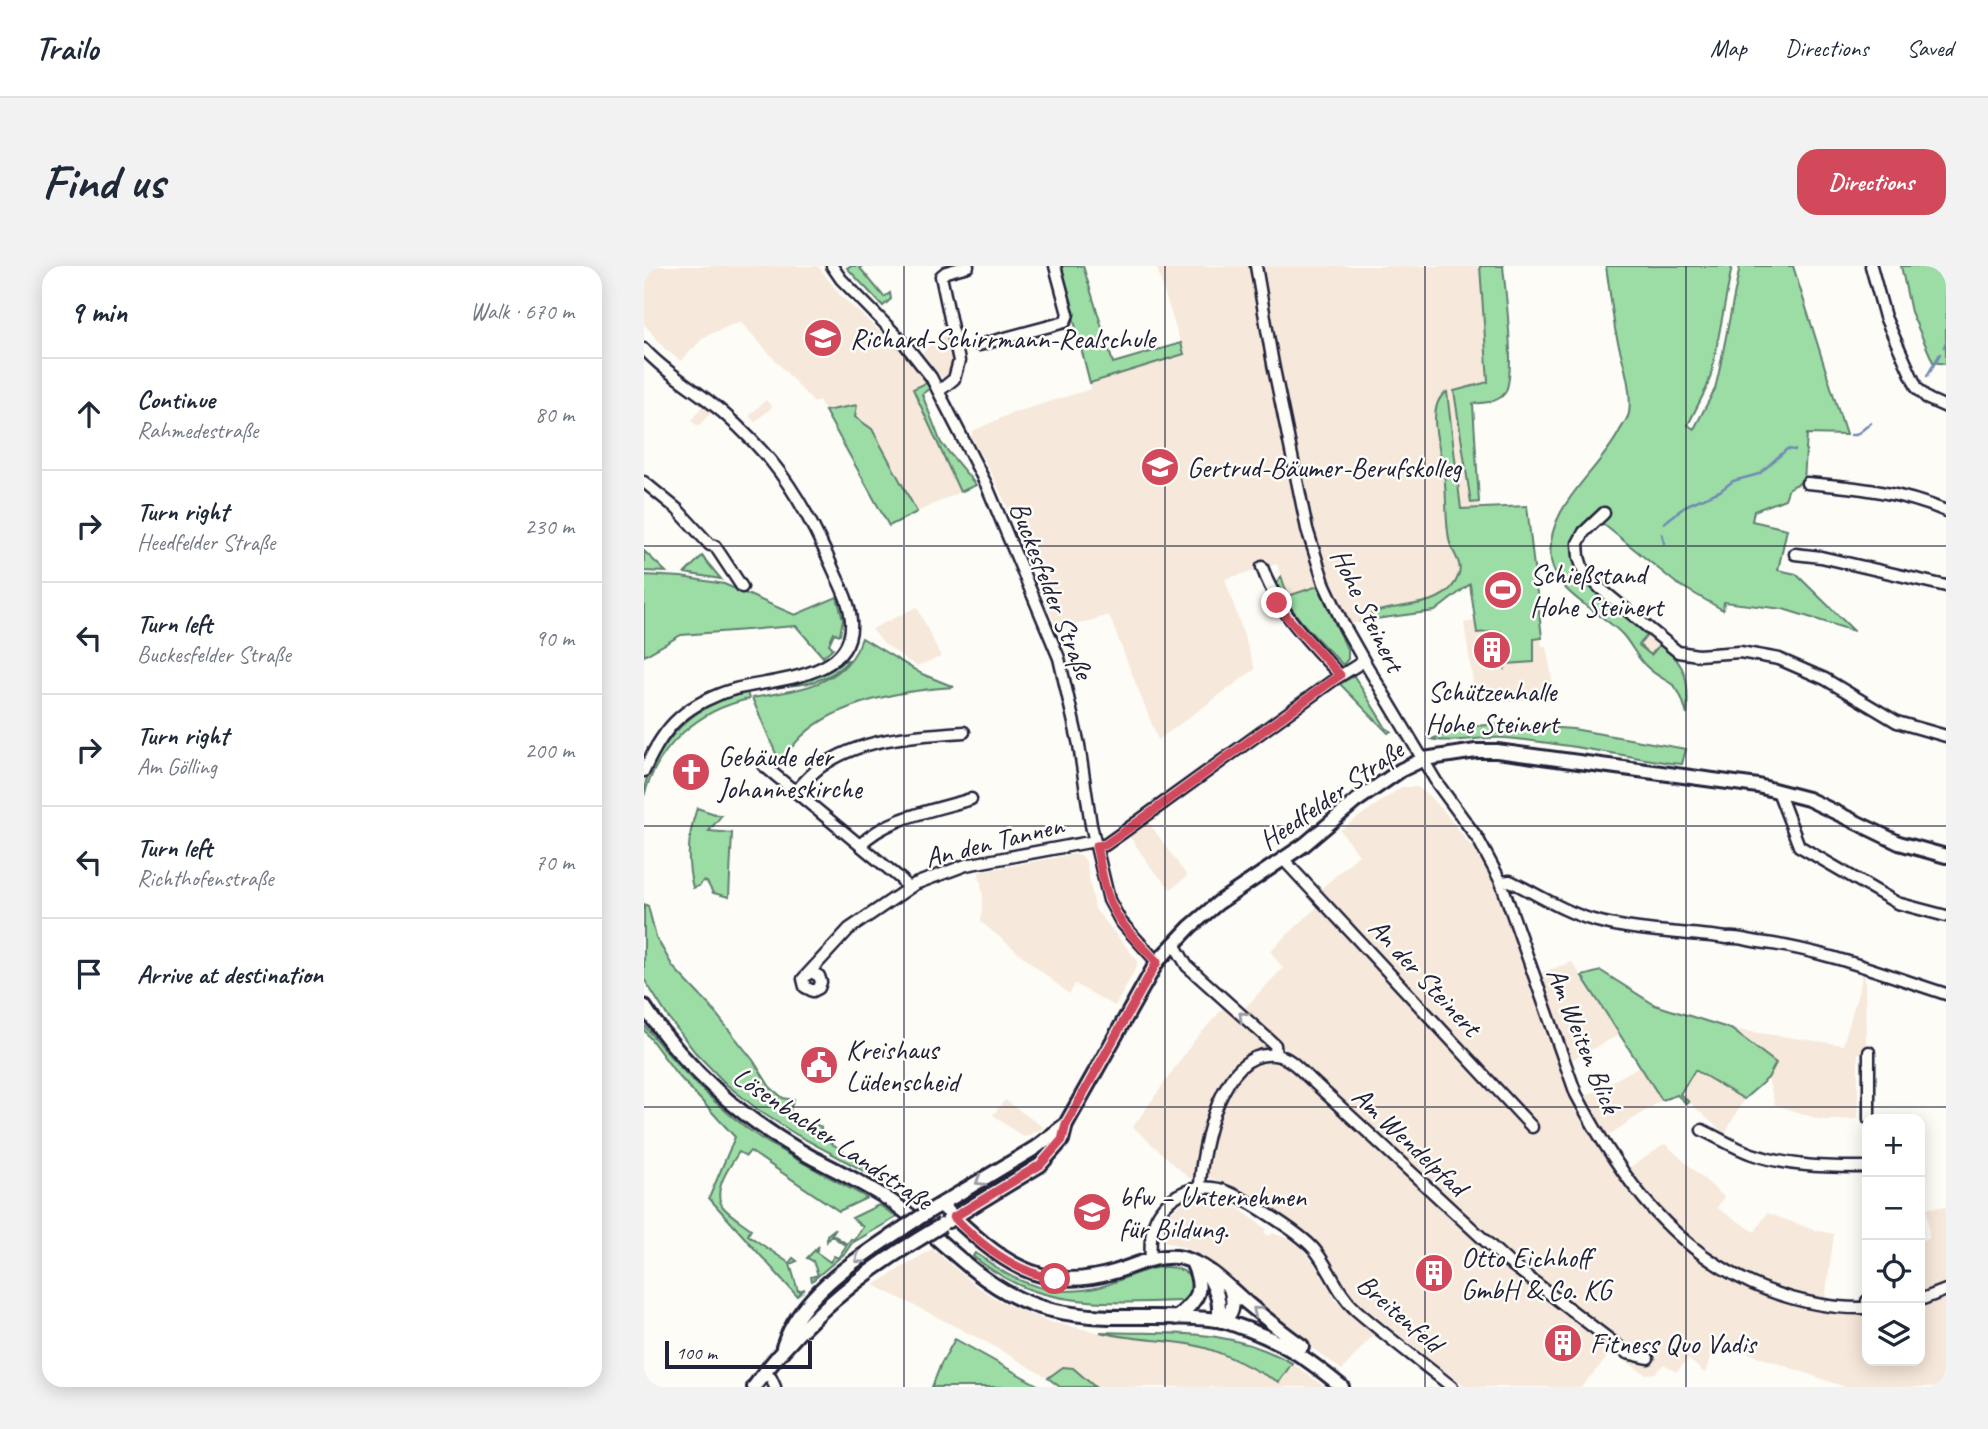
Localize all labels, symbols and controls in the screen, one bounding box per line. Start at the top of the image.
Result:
text: Trailo [35,27,98,69]
text: Map [1710,33,1747,63]
text: Directions [1785,33,1868,63]
text: Saved [1906,33,1953,63]
button: Directions [1797,149,1946,215]
text: Find us [42,151,164,213]
text: 9 min [70,293,127,331]
text: Walk · 670 m [470,297,574,326]
school or university icon: Richard-Schirrmann-Realschule [802,317,844,359]
place label: Richard-Schirrmann-Realschule [850,321,1157,356]
text: Continue [137,383,215,416]
icon: ahead [70,395,108,433]
text: 80 m [535,400,574,429]
text: Rahmedestraße [137,416,258,445]
school or university icon: Gertrud-Bäumer-Berufskolleg [1139,446,1181,488]
place label: Gertrud-Bäumer-Berufskolleg [1187,450,1462,485]
text: Turn right [137,495,228,528]
street label: Buckesfelder Straße [1002,496,1103,685]
icon: right [70,507,108,545]
text: 230 m [525,512,574,541]
text: Heedfelder Straße [137,528,275,557]
street label: Hohe Steinert [1323,543,1414,680]
place label: Schießstand Hohe Steinert [1530,557,1666,624]
sports icon: Schießstand Hohe Steinert [1482,569,1524,611]
route end [1261,587,1292,618]
text: Turn left [137,607,212,640]
icon: left [70,619,108,657]
text: 90 m [535,624,574,653]
building icon: Schützenhalle Hohe Steinert [1471,629,1513,671]
text: Buckesfelder Straße [137,640,291,669]
place label: Schützenhalle Hohe Steinert [1426,674,1561,741]
text: Turn right [137,719,228,752]
icon: right [70,731,108,769]
street label: Heedfelder Straße [1252,731,1412,858]
text: 200 m [525,736,574,765]
place label: Gebäude der Johanneskirche [716,739,863,806]
church icon: Gebäude der Johanneskirche [670,751,712,793]
text: Am Gölling [137,752,217,781]
street label: An den Tannen [921,807,1068,875]
text: Turn left [137,831,212,864]
icon: left [70,843,108,881]
text: 70 m [535,848,574,877]
text: Richthofenstraße [137,864,274,893]
street label: An der Steinert [1361,911,1490,1045]
icon: arrive [70,955,108,993]
text: Arrive at destination [137,958,323,991]
street label: Am Weiten Blick [1539,962,1630,1120]
one-way arrow [1238,1012,1251,1024]
place label: Kreishaus Lüdenscheid [846,1032,963,1099]
public building icon: Kreishaus Lüdenscheid [798,1044,840,1086]
street label: Lösenbacher Landstraße [727,1058,941,1219]
street label: Am Wendelpfad [1345,1079,1478,1206]
map controls [1862,1114,1925,1366]
button: + [1862,1114,1925,1177]
one-way arrow [974,1173,987,1186]
button: − [1862,1177,1925,1240]
place label: bfw – Unternehmen für Bildung. [1119,1179,1308,1246]
school or university icon: bfw – Unternehmen für Bildung. [1071,1191,1113,1233]
place label: Otto Eichhoff GmbH & Co. KG [1461,1240,1614,1307]
button: locate [1862,1240,1925,1303]
one-way arrow [854,1250,867,1263]
building icon: Otto Eichhoff GmbH & Co. KG [1413,1252,1455,1294]
route start [1039,1263,1070,1294]
street label: Breitenfeld [1350,1266,1453,1363]
button: layers [1862,1303,1925,1366]
one-way arrow [1253,1307,1266,1319]
building icon: Fitness Quo Vadis [1542,1322,1584,1364]
place label: Fitness Quo Vadis [1590,1326,1758,1361]
scale bar [665,1338,812,1370]
text: 100 m [676,1341,717,1365]

